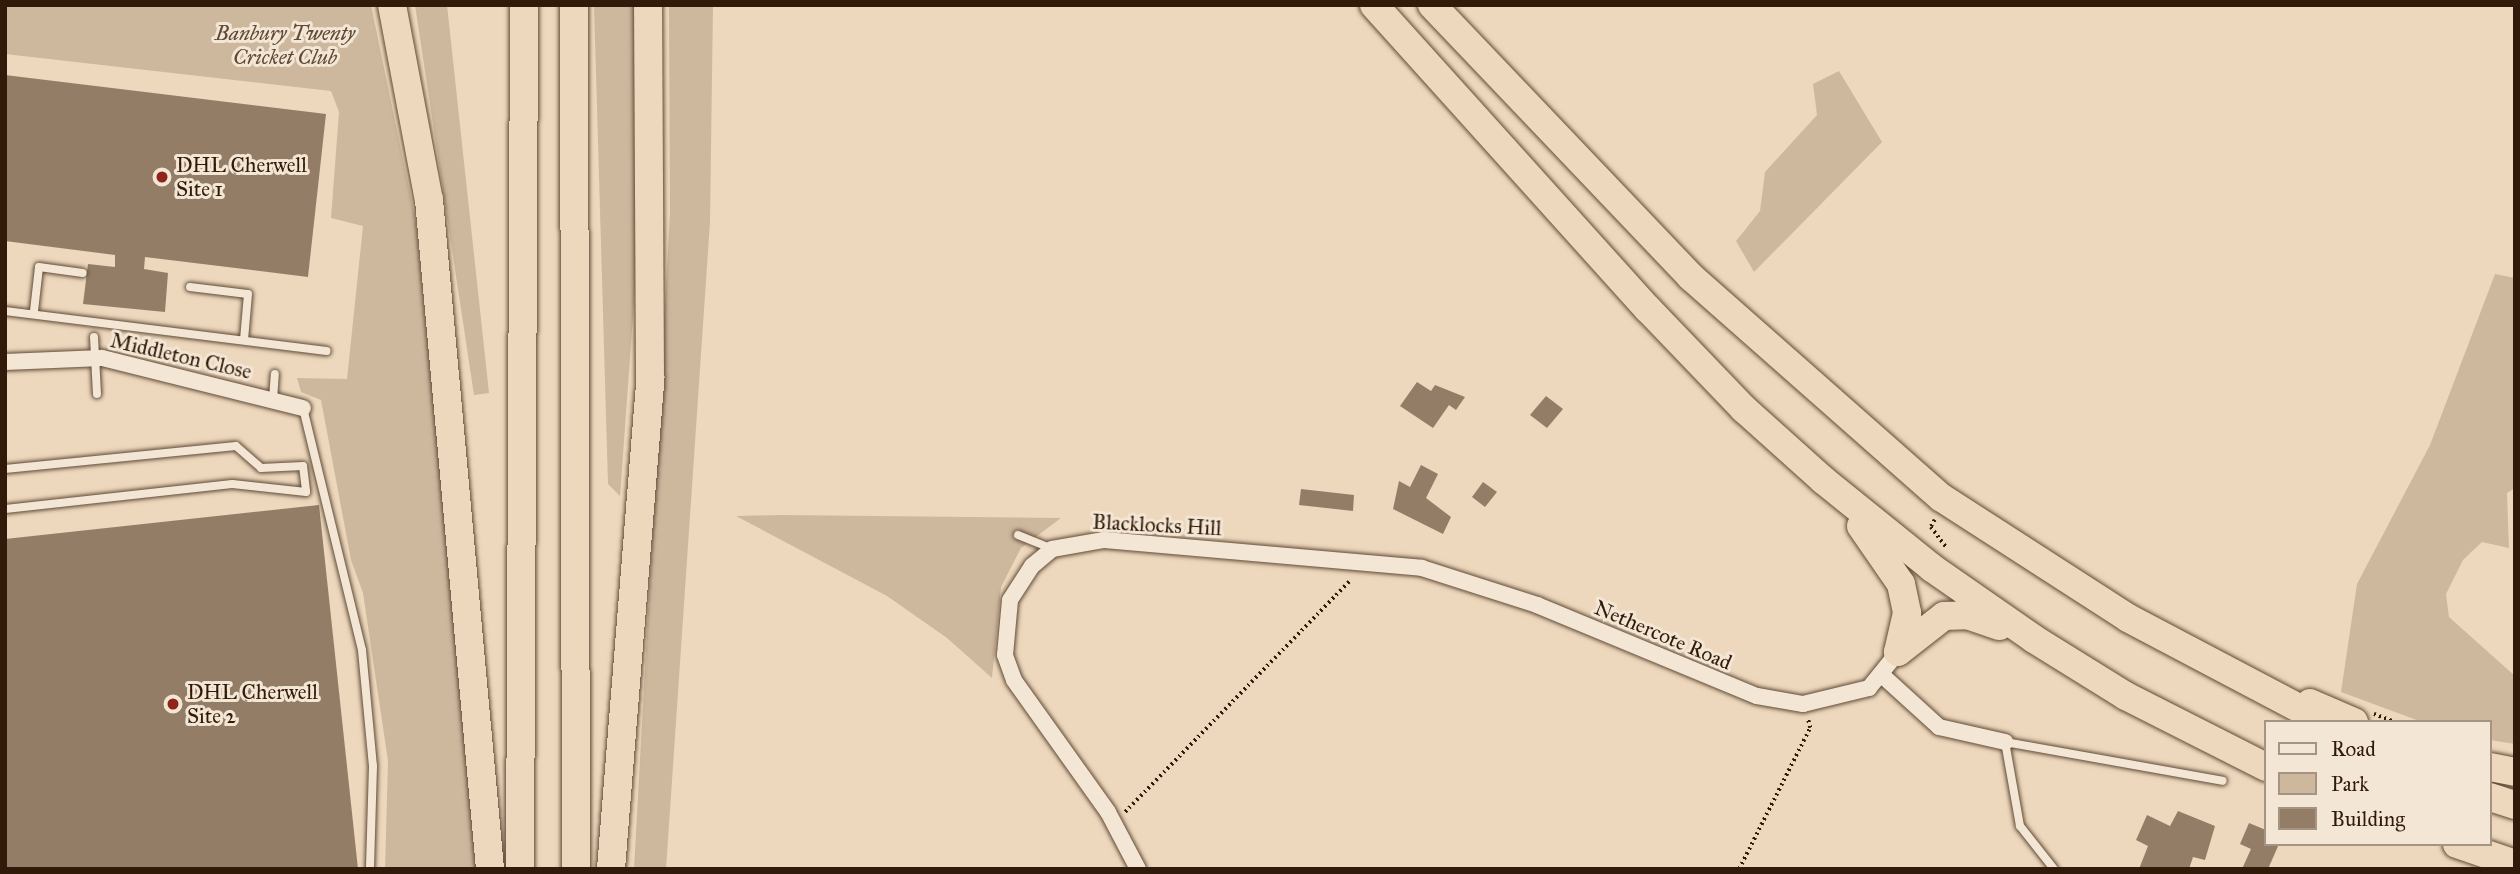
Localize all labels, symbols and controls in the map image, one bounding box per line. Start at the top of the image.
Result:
park label: Banbury Twenty Cricket Club [215,20,355,70]
place label: DHL Cherwell Site 1 [176,152,307,202]
marker: DHL Cherwell Site 1 [154,169,170,185]
street label: Middleton Close [108,328,254,384]
street label: Blacklocks Hill [1092,509,1222,541]
street label: Nethercote Road [1590,595,1736,675]
place label: DHL Cherwell Site 2 [187,679,318,729]
marker: DHL Cherwell Site 2 [165,696,181,712]
legend [2264,720,2492,846]
text: Road [2331,736,2376,762]
text: Park [2331,771,2369,797]
text: Building [2331,806,2405,832]

